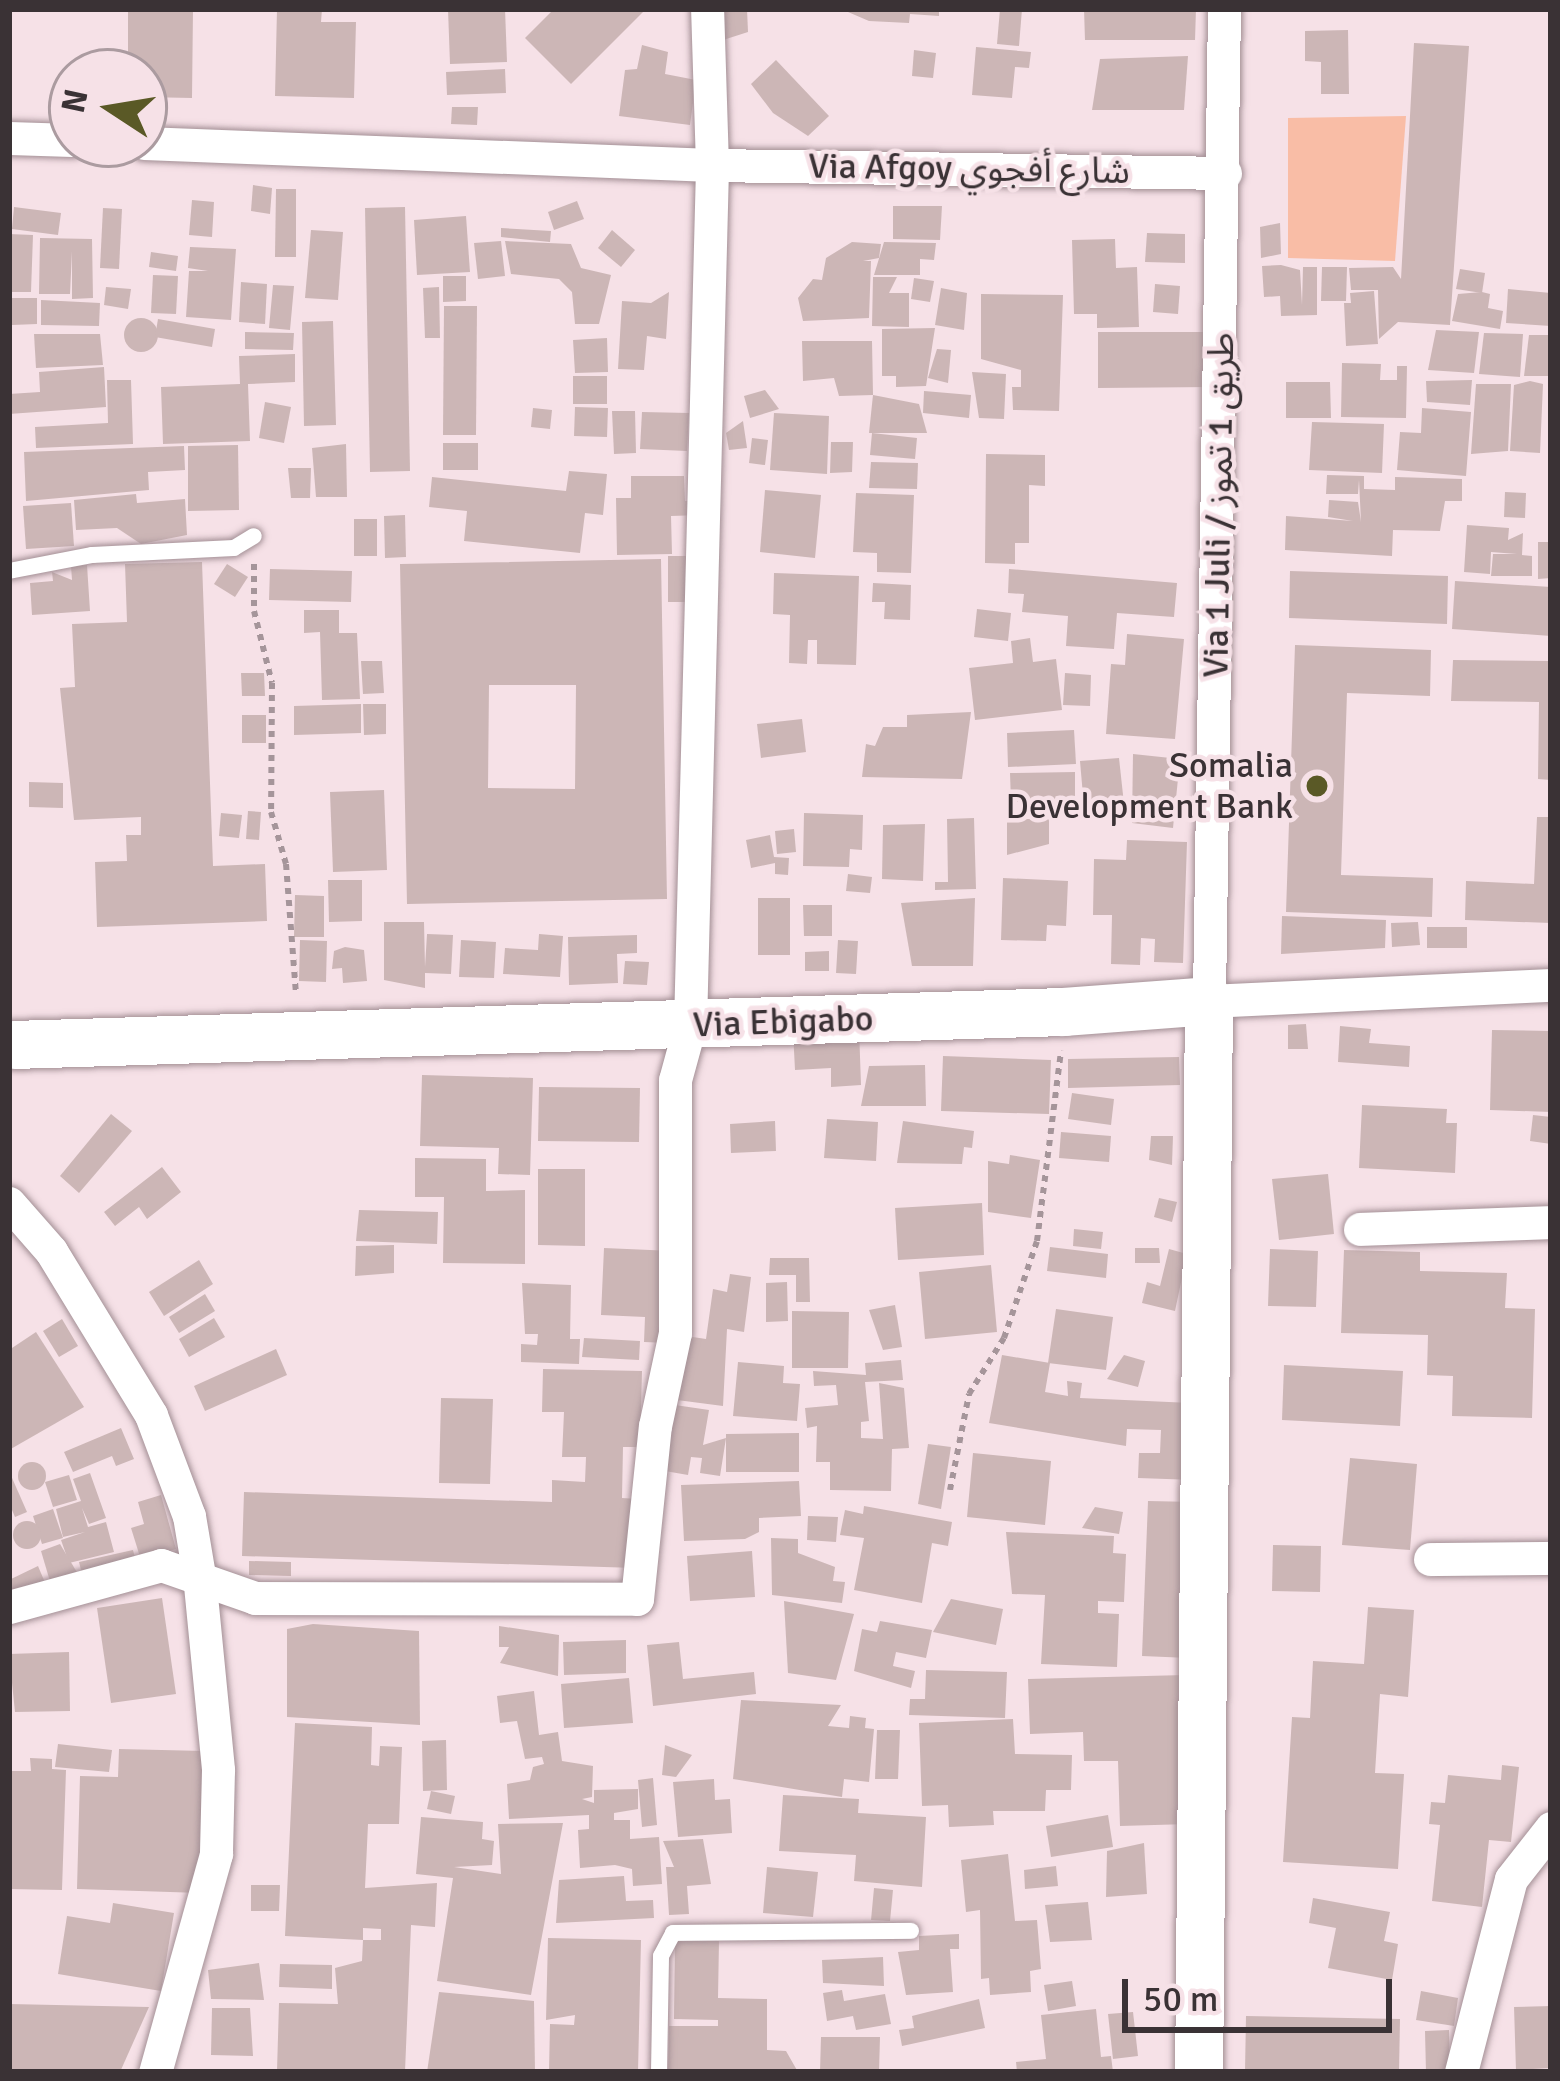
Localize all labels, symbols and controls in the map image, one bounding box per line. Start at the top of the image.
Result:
north arrow [48,48,168,168]
text: N [53,86,98,117]
street label: Via Afgoy شارع أفجوي [808,145,1130,193]
street label: Via 1 Juli / طريق 1 تموز [1194,332,1244,678]
place label: Somalia Development Bank [1006,743,1293,828]
marker: Somalia Development Bank [1304,773,1330,799]
street label: Via Ebigabo [692,997,874,1047]
scale bar [1128,1955,1398,2029]
text: 50 m [1143,1977,1219,2022]

